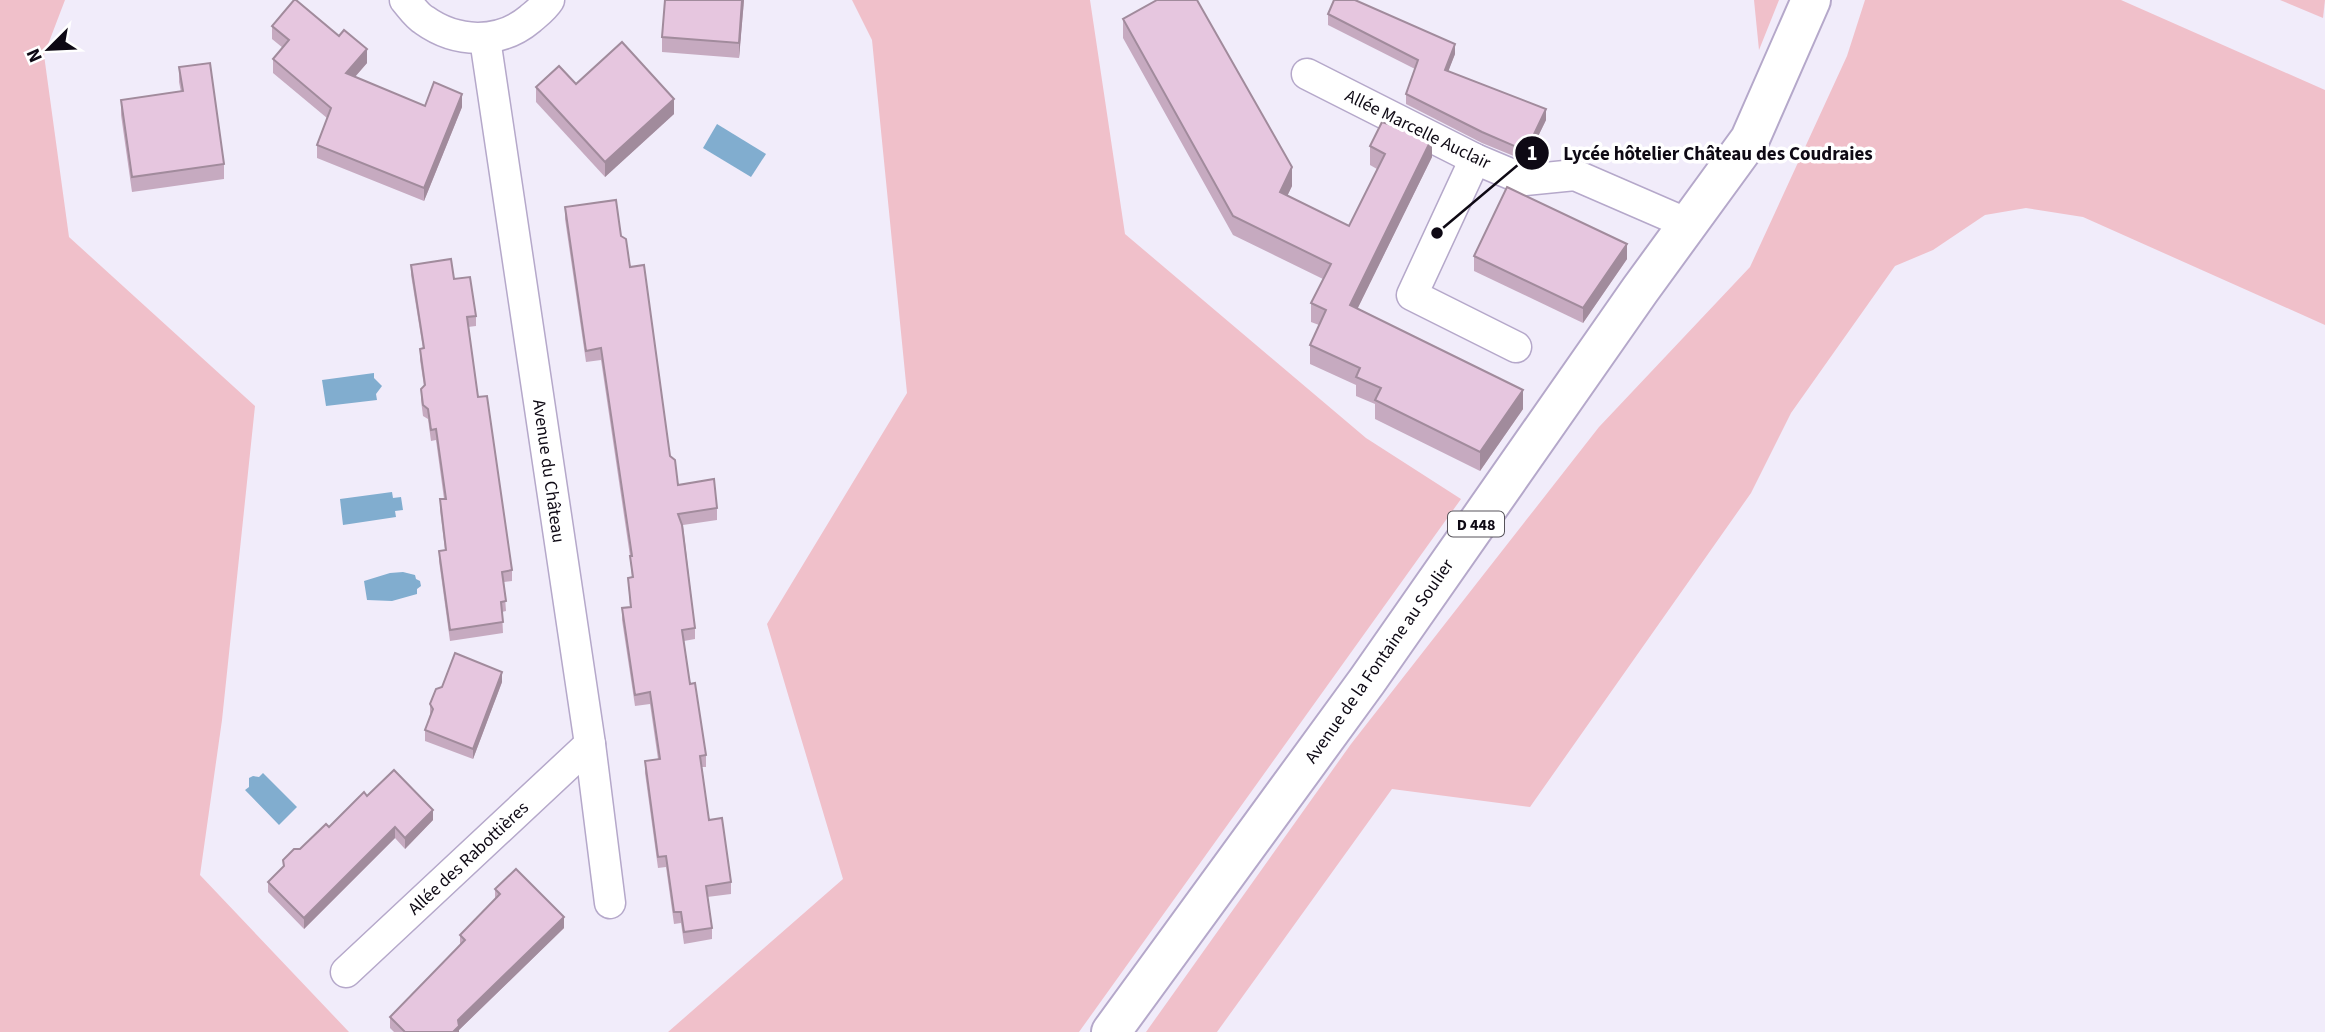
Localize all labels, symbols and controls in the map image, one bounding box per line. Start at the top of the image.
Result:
north arrow [14,14,84,84]
text: N [20,44,50,67]
street label: Allée Marcelle Auclair [1341,83,1495,176]
callout: Lycée hôtelier Château des Coudraies [1515,133,1887,173]
text: 1 [1526,138,1538,168]
text: Lycée hôtelier Château des Coudraies [1563,141,1873,168]
street label: Avenue du Château [526,398,571,544]
road number: D 448 [1448,512,1504,537]
street label: Avenue de la Fontaine au Soulier [1299,553,1460,769]
street label: Allée des Rabottières [402,796,534,921]

